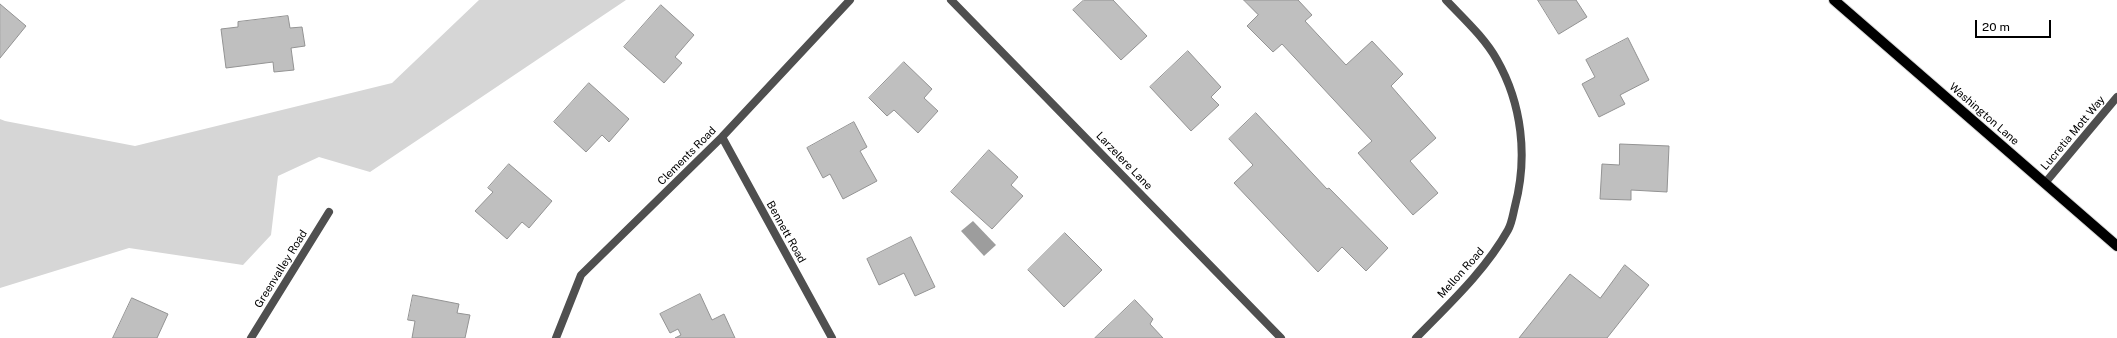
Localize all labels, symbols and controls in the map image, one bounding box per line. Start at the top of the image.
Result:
scale bar [1977,12,2053,38]
text: 20 m [1982,20,2010,34]
street label: Washington Lane [1946,80,2022,148]
street label: Lucretia Mott Way [2038,93,2108,173]
street label: Clements Road [655,124,719,188]
street label: Larzelere Lane [1093,129,1155,193]
street label: Bennett Road [763,199,809,265]
street label: Greenvalley Road [252,228,310,310]
street label: Mellon Road [1435,245,1487,301]

